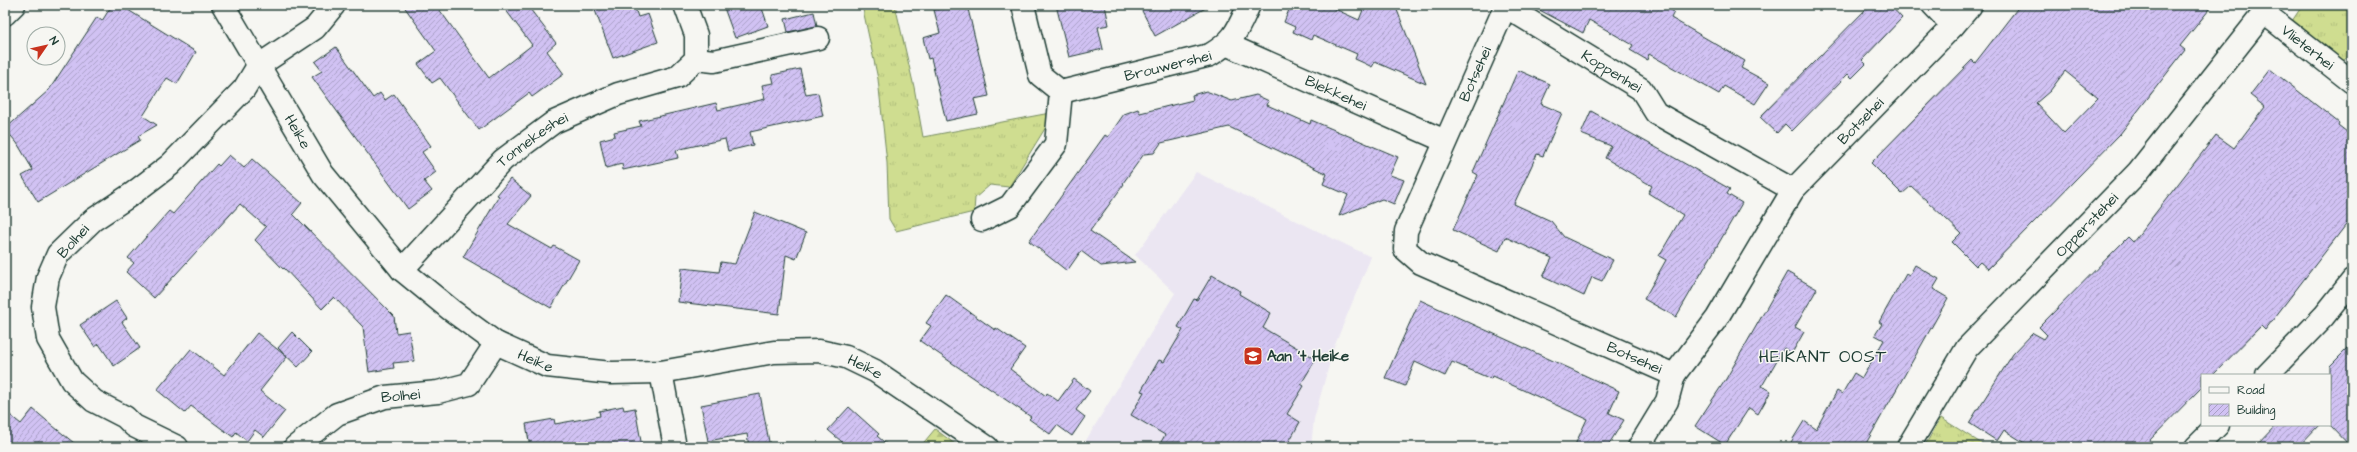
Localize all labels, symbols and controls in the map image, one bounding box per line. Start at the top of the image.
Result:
street label: Vlieterhei [2276,20,2339,76]
north arrow [26,26,66,66]
text: N [46,34,62,48]
street label: Botsehei [1454,42,1497,105]
street label: Brouwershei [1122,45,1214,87]
street label: Koppenhei [1577,45,1646,99]
street label: Blekkehei [1301,70,1371,116]
street label: Botsehei [1833,92,1889,150]
street label: Tonnekeshei [491,107,572,172]
street label: Heike [279,111,316,153]
street label: Opperstehei [2051,188,2124,262]
street label: Bolhei [52,219,95,263]
street label: Botsehei [1603,337,1666,380]
street label: Heike [514,344,554,378]
school or university icon: Aan 't Heike [1242,345,1264,367]
district label: HEIKANT OOST [1759,345,1887,369]
place label: Aan 't Heike [1267,346,1349,367]
street label: Heike [844,349,887,384]
legend [2201,374,2331,426]
text: Road [2237,382,2265,399]
street label: Bolhei [380,384,422,408]
text: Building [2237,402,2275,420]

